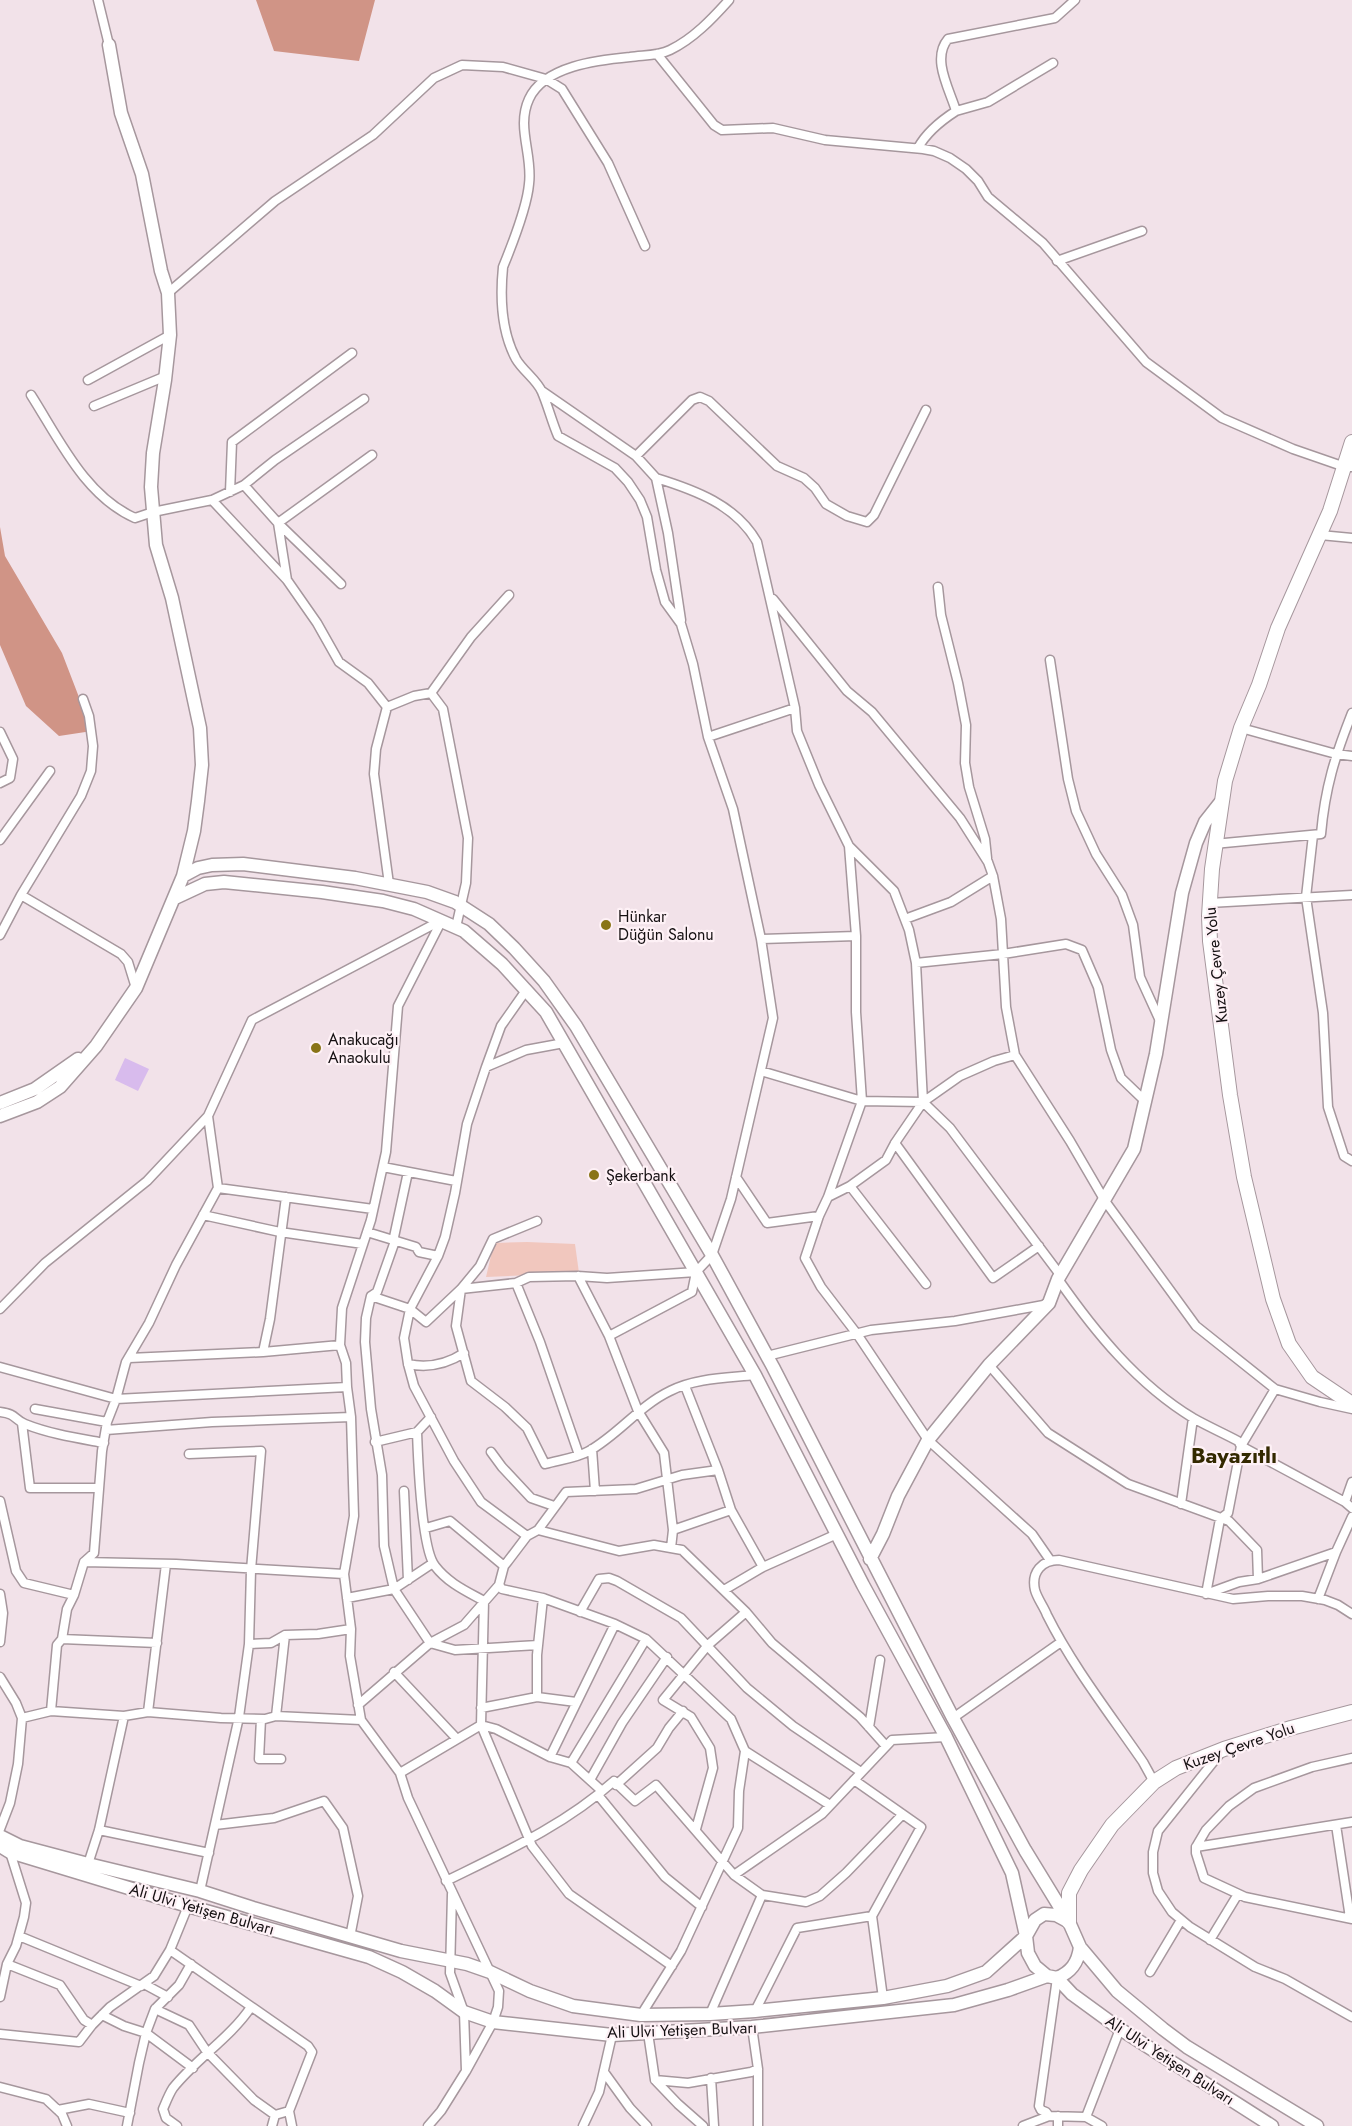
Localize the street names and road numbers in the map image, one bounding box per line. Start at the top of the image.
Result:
street label: Kuzey Çevre Yolu [1198,906,1234,1024]
street label: Kuzey Çevre Yolu [1180,1716,1298,1776]
street label: Ali Ulvi Yetişen Bulvarı [127,1877,277,1941]
street label: Ali Ulvi Yetişen Bulvarı [1101,2010,1239,2110]
street label: Ali Ulvi Yetişen Bulvarı [607,2016,757,2044]

